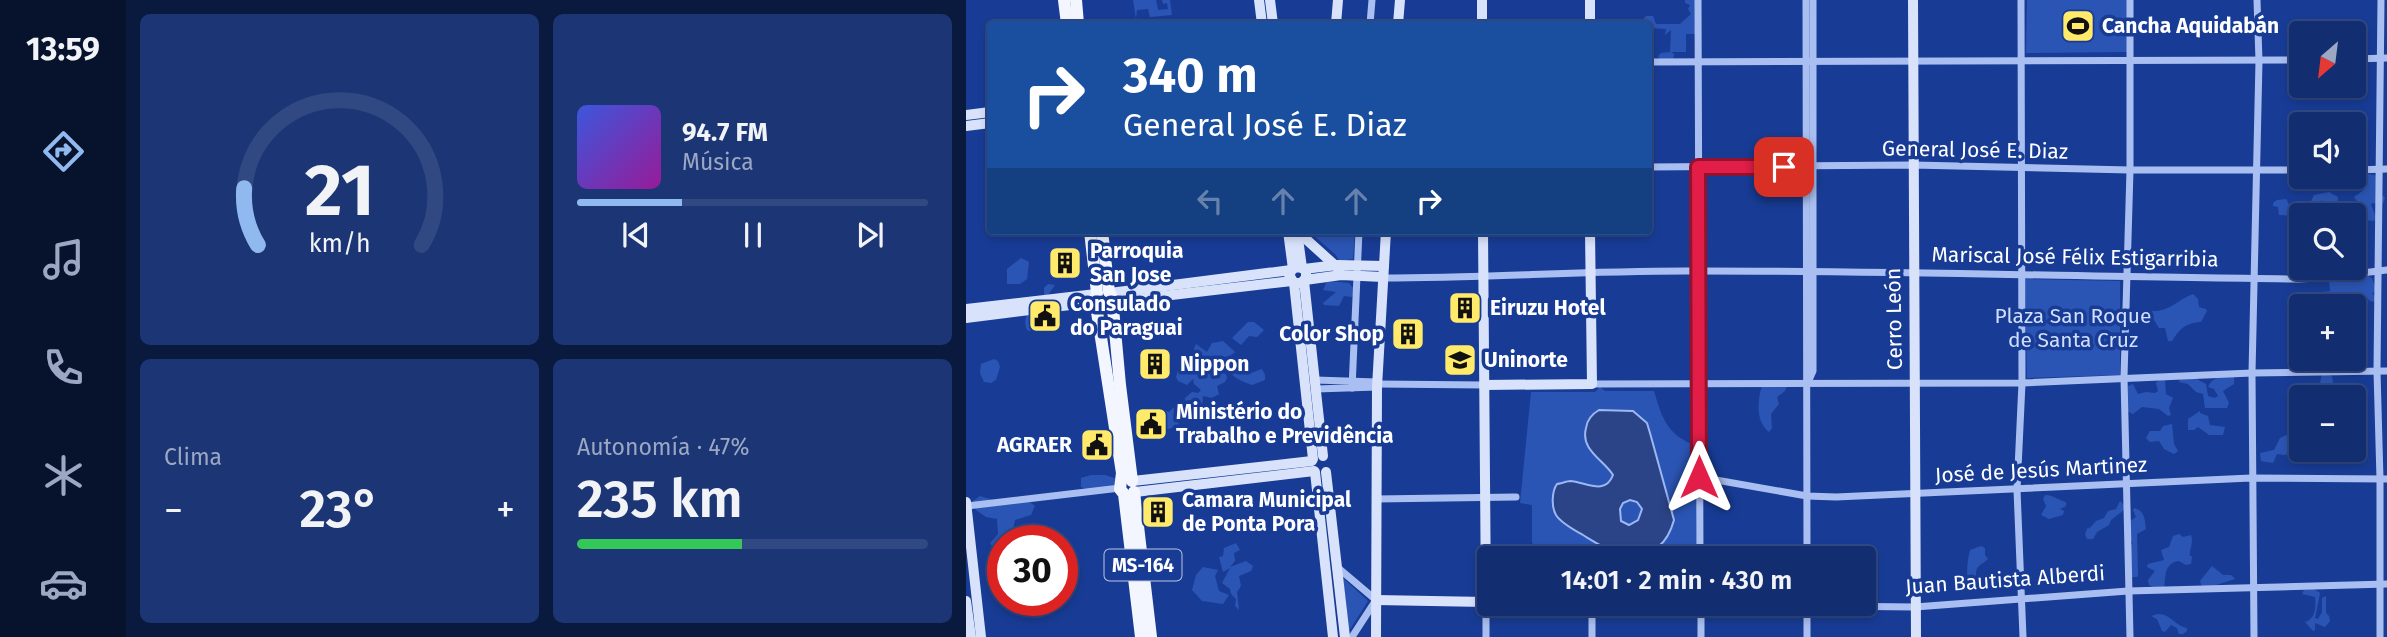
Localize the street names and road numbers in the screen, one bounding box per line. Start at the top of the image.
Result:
street label: General José E. Diaz [1882,135,2068,165]
street label: Mariscal José Félix Estigarribia [1931,241,2219,273]
street label: Cerro León [1880,268,1908,370]
street label: José de Jesús Martinez [1934,451,2148,489]
road number: MS-164 [1104,550,1182,580]
street label: Juan Bautista Alberdi [1904,560,2106,600]

